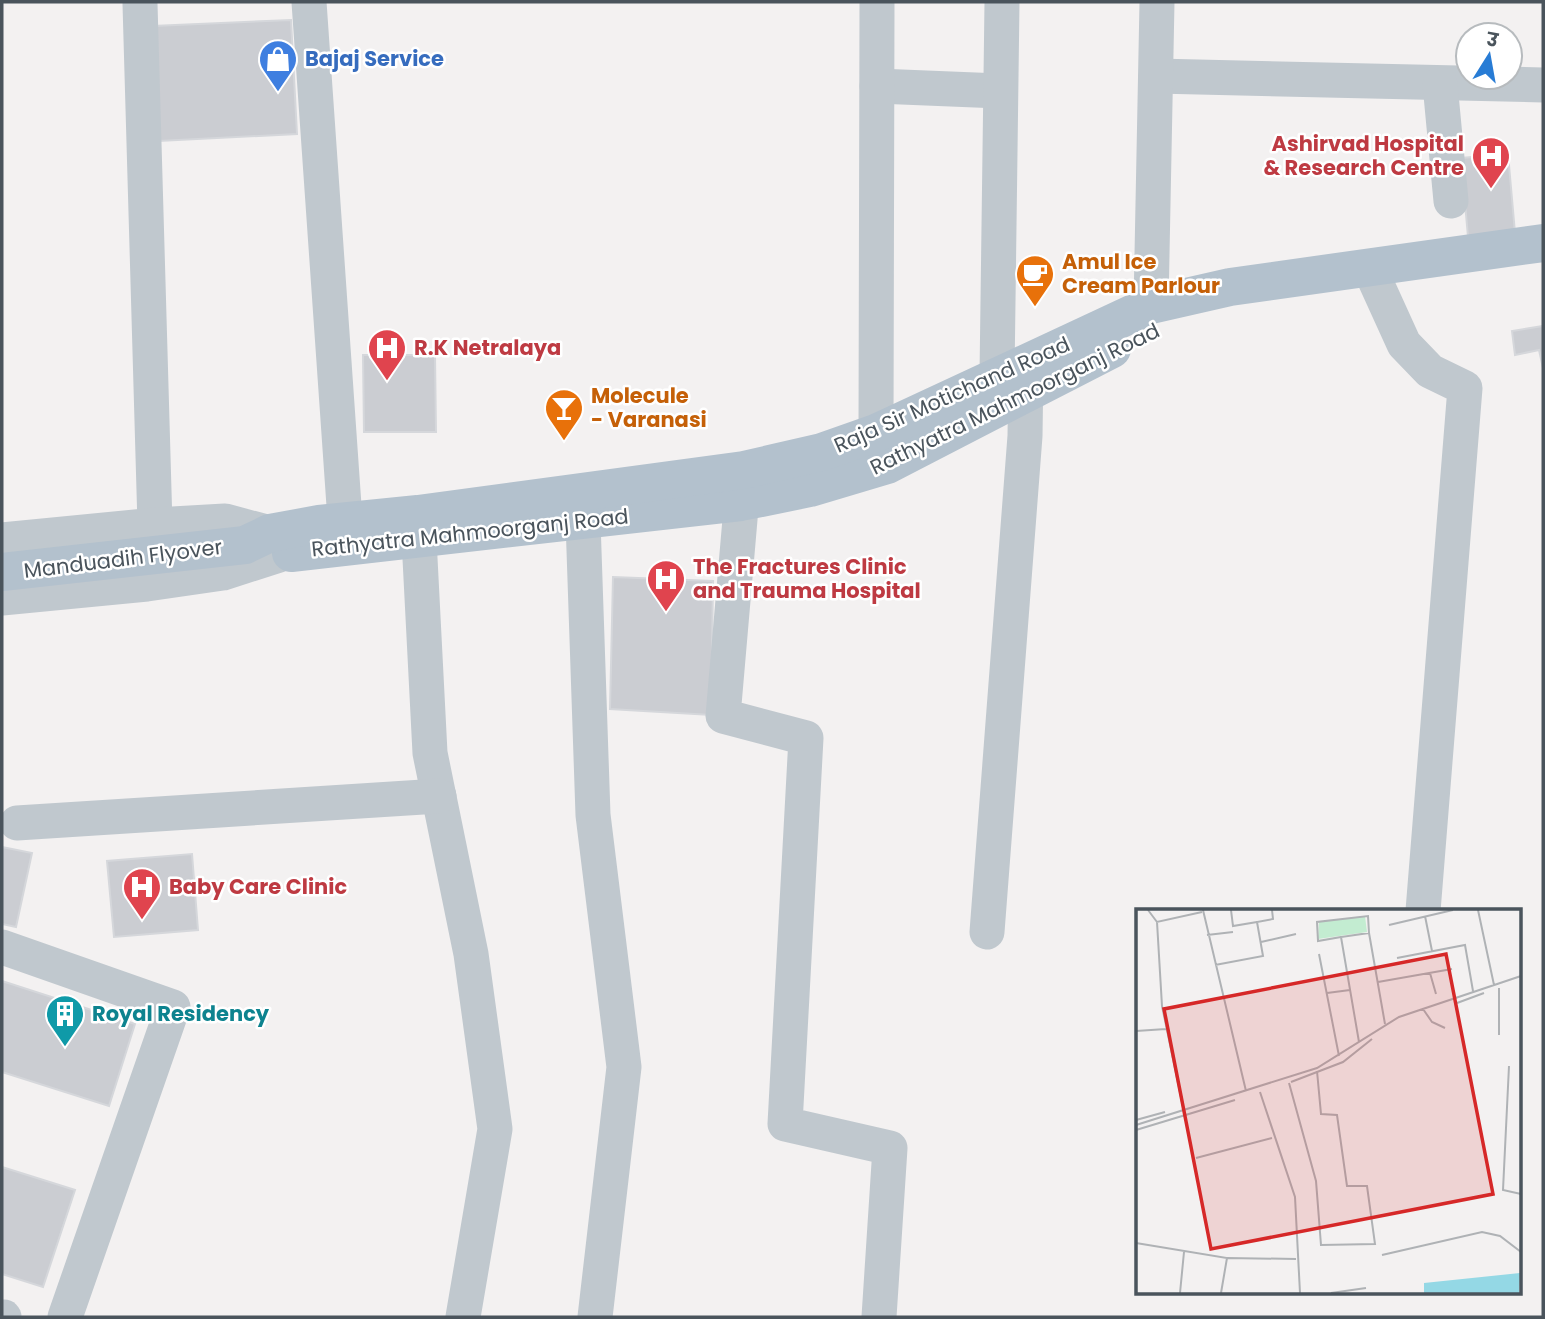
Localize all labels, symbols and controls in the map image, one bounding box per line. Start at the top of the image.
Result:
north arrow [1454,21,1524,91]
text: उ [1483,25,1501,54]
shop icon: Bajaj Service [257,38,299,93]
place label: Bajaj Service [305,44,444,73]
place label: Ashirvad Hospital & Research Centre [1263,129,1464,182]
hospital icon: Ashirvad Hospital & Research Centre [1470,135,1512,190]
place label: Amul Ice Cream Parlour [1062,247,1220,300]
cafe icon: Amul Ice Cream Parlour [1014,253,1056,308]
street label: Rathyatra Mahmoorganj Road [865,316,1164,481]
hospital icon: R.K Netralaya [366,327,408,382]
street label: Raja Sir Motichand Road [829,329,1074,460]
place label: R.K Netralaya [414,333,561,362]
place label: Molecule - Varanasi [591,381,707,434]
bar icon: Molecule - Varanasi [543,387,585,442]
street label: Rathyatra Mahmoorganj Road [310,501,630,564]
street label: Manduadih Flyover [22,532,224,585]
place label: The Fractures Clinic and Trauma Hospital [693,552,921,605]
hospital icon: The Fractures Clinic and Trauma Hospital [645,558,687,613]
hospital icon: Baby Care Clinic [121,866,163,921]
place label: Baby Care Clinic [169,872,347,901]
inset map [1136,909,1520,1294]
building icon: Royal Residency [44,993,86,1048]
place label: Royal Residency [92,999,270,1028]

